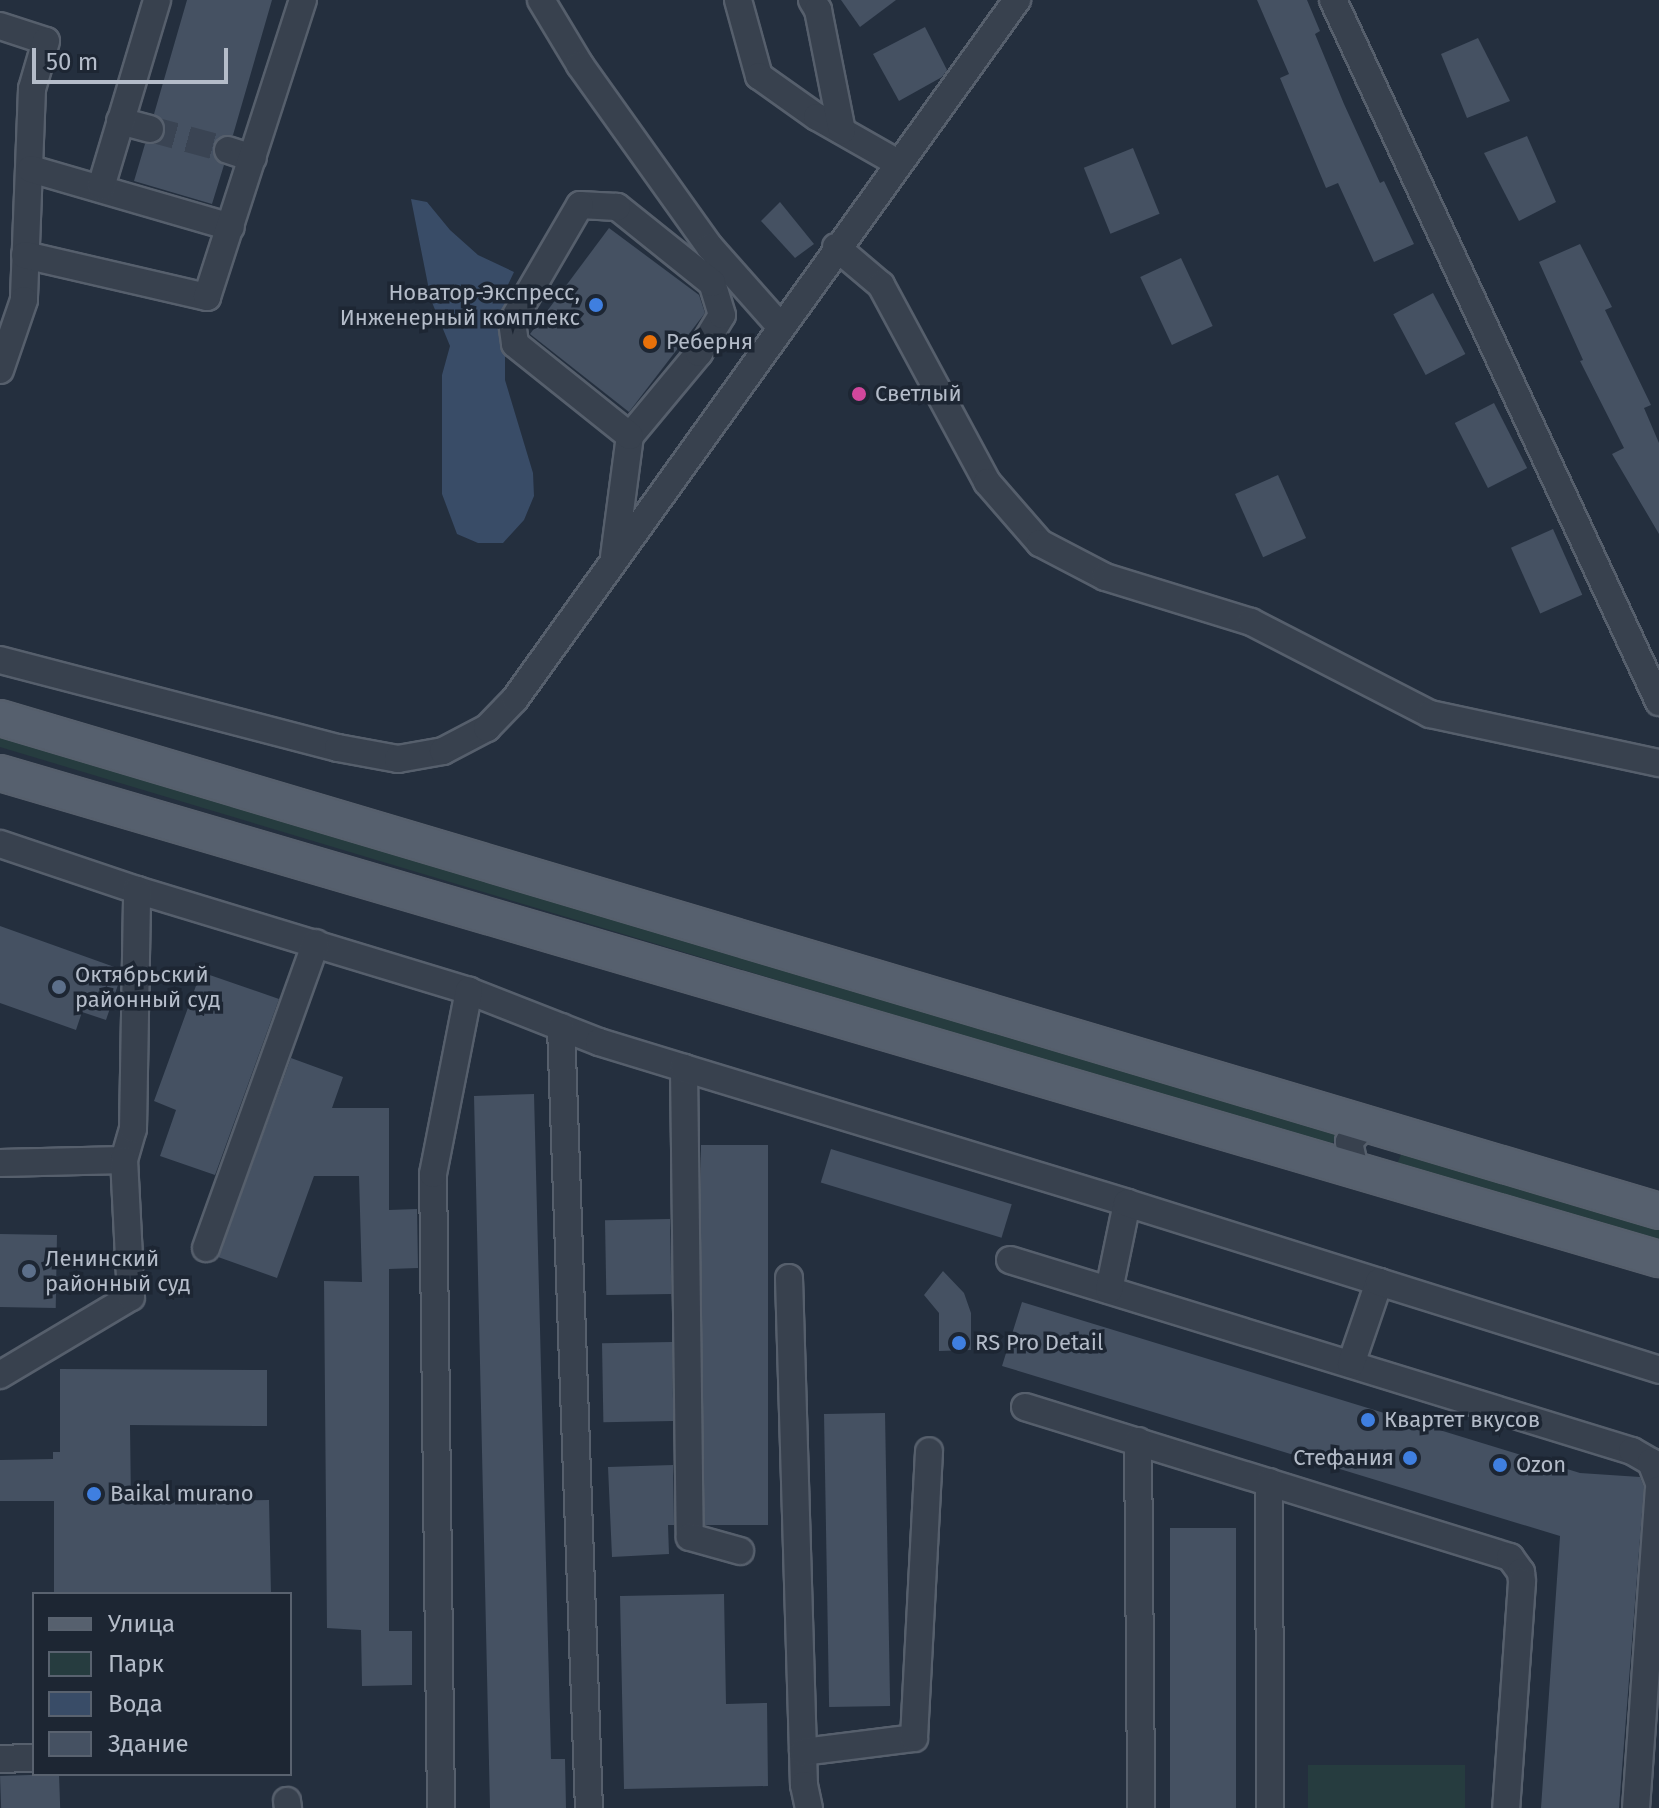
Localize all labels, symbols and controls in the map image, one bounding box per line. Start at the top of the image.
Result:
scale bar [36,32,232,82]
text: 50 m [46,48,98,76]
place label: Новатор-Экспресс, Инженерный комплекс [340,279,580,330]
marker: Новатор-Экспресс, Инженерный комплекс [587,296,605,314]
place label: Реберня [666,329,753,355]
marker: Реберня [641,333,659,351]
place label: Светлый [875,381,962,407]
marker: Светлый [850,385,868,403]
place label: Октябрьский районный суд [75,961,221,1012]
marker: Октябрьский районный суд [50,978,68,996]
place label: Ленинский районный суд [45,1245,191,1296]
marker: Ленинский районный суд [20,1262,38,1280]
place label: RS Pro Detail [975,1330,1103,1356]
marker: RS Pro Detail [950,1334,968,1352]
place label: Квартет вкусов [1384,1407,1540,1433]
marker: Квартет вкусов [1359,1411,1377,1429]
place label: Стефания [1293,1445,1394,1471]
marker: Стефания [1401,1449,1419,1467]
place label: Ozon [1516,1452,1566,1478]
marker: Ozon [1491,1456,1509,1474]
place label: Baikal murano [110,1481,254,1507]
marker: Baikal murano [85,1485,103,1503]
legend [32,1592,292,1776]
text: Улица [108,1610,175,1638]
text: Парк [108,1650,164,1678]
text: Вода [108,1690,163,1718]
text: Здание [108,1730,189,1758]

